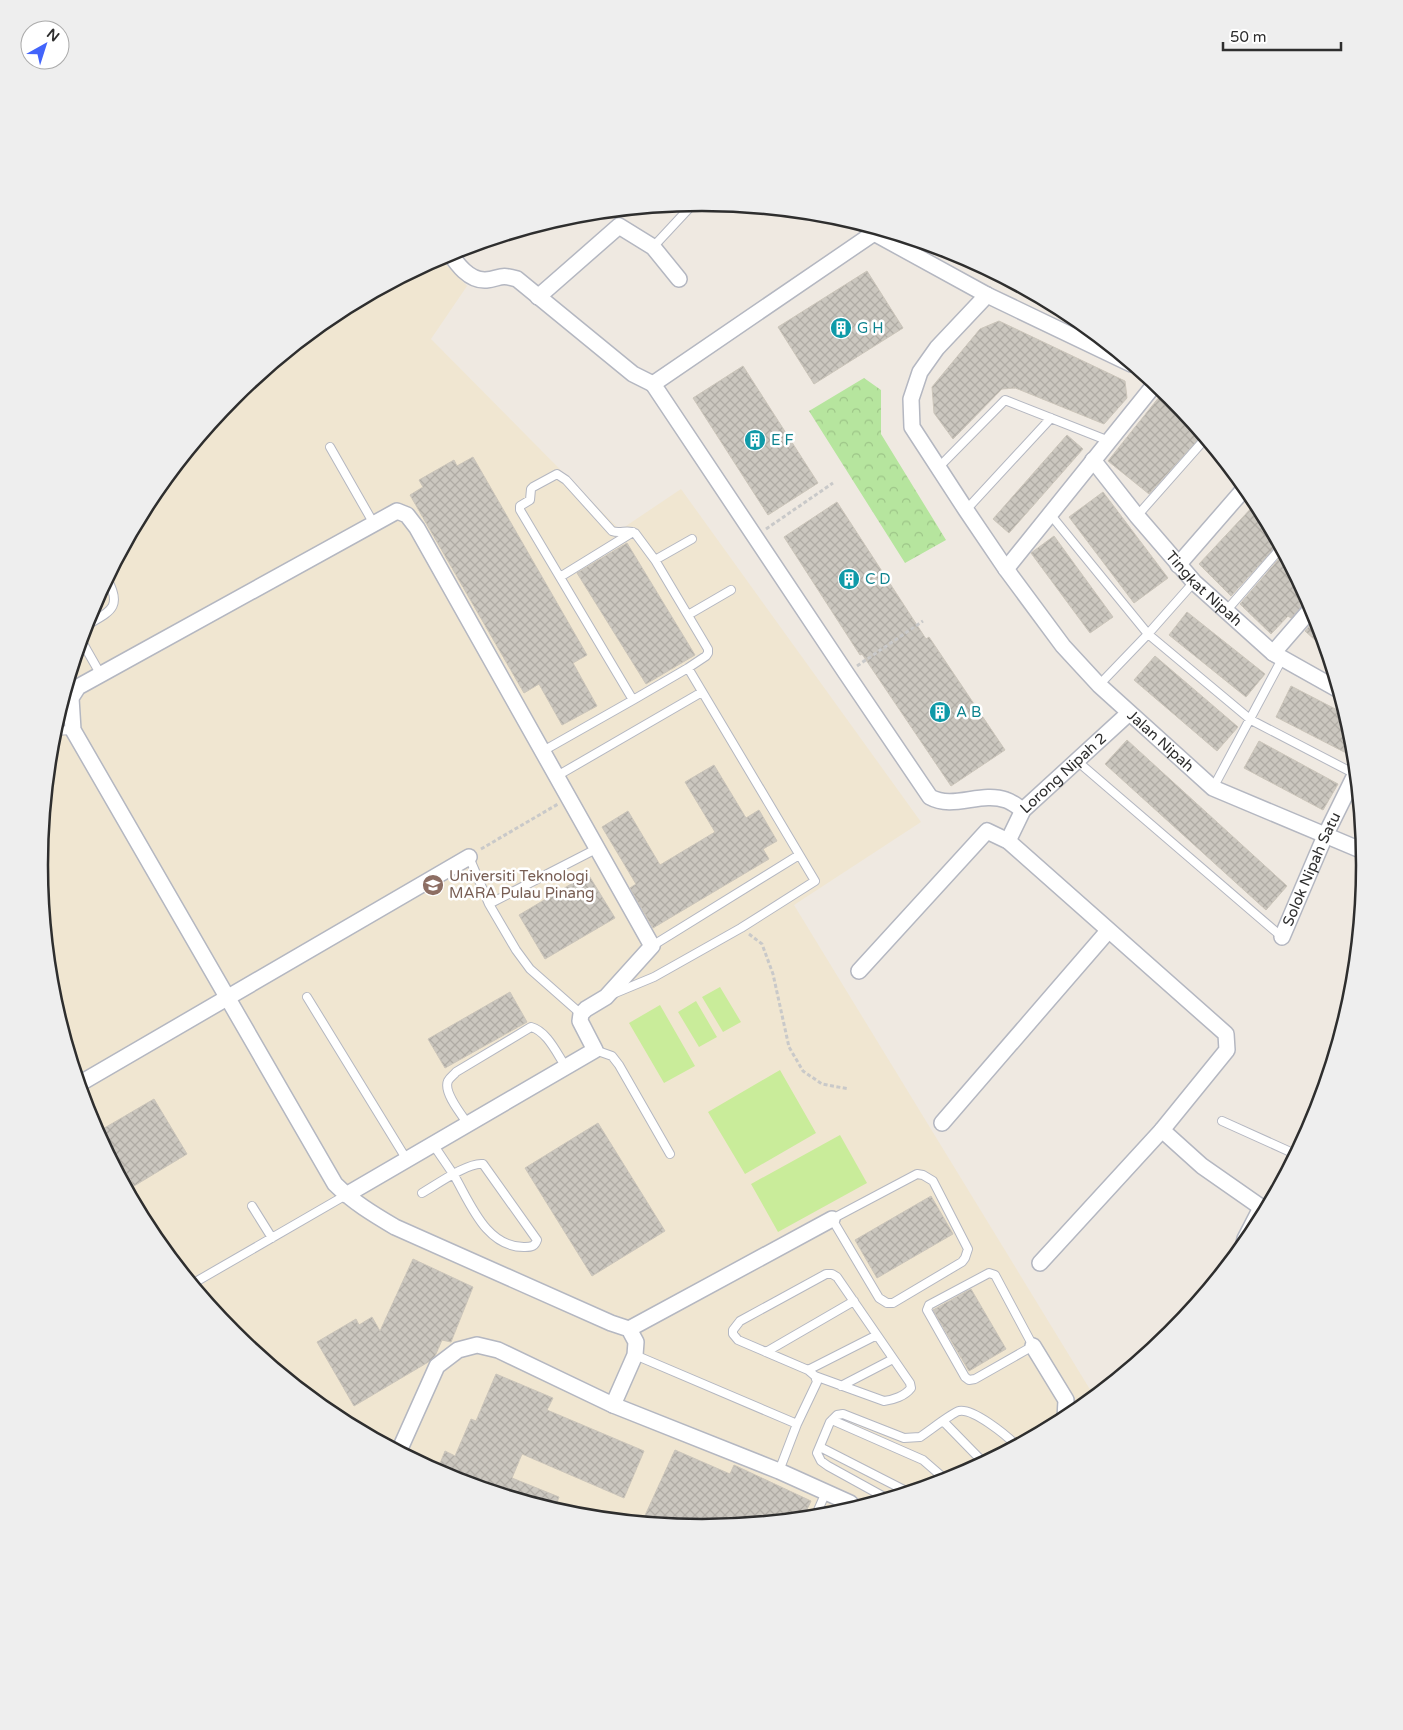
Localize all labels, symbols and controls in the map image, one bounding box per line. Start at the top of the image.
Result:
north arrow [20,20,70,70]
scale bar [1223,20,1340,52]
text: N [43,25,63,45]
text: 50 m [1230,28,1267,46]
building icon: G H [829,316,853,340]
place label: G H [857,319,884,337]
building icon: E F [743,428,767,452]
place label: E F [771,431,794,449]
street label: Tingkat Nipah [1162,547,1246,630]
building icon: C D [837,567,861,591]
place label: C D [865,570,891,588]
building icon: A B [928,700,952,724]
place label: A B [956,703,982,721]
street label: Jalan Nipah [1124,706,1198,775]
street label: Lorong Nipah 2 [1016,729,1110,817]
street label: Solok Nipah Satu [1279,809,1344,929]
place label: Universiti Teknologi MARA Pulau Pinang [449,867,595,902]
school or university icon: Universiti Teknologi MARA Pulau Pinang [421,873,445,897]

